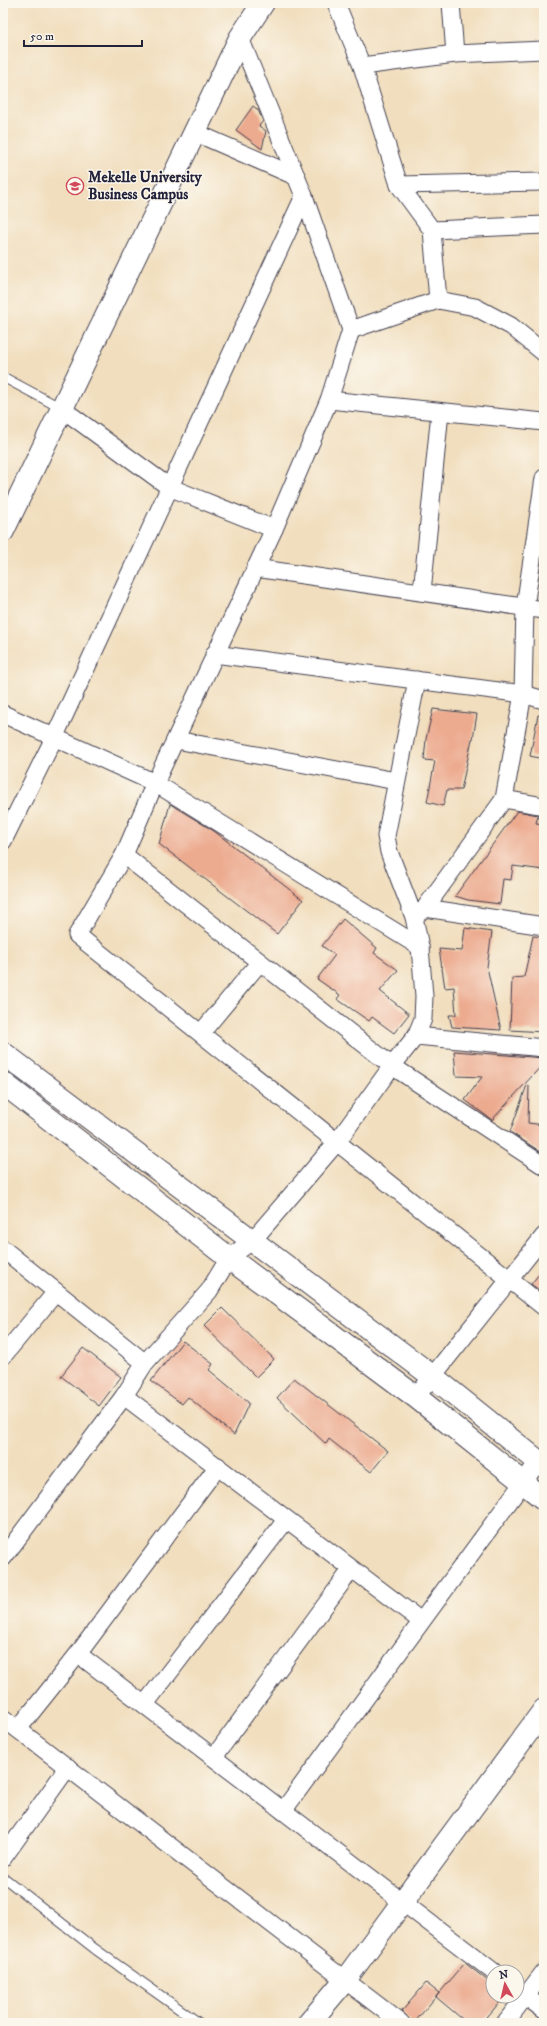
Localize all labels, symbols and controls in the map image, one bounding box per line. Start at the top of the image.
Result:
scale bar [24,22,142,48]
text: 50 m [30,29,54,44]
place label: Mekelle University Business Campus [88,168,203,204]
school or university icon: Mekelle University Business Campus [65,176,85,196]
north arrow [485,1964,525,2004]
text: N [498,1968,509,1983]

